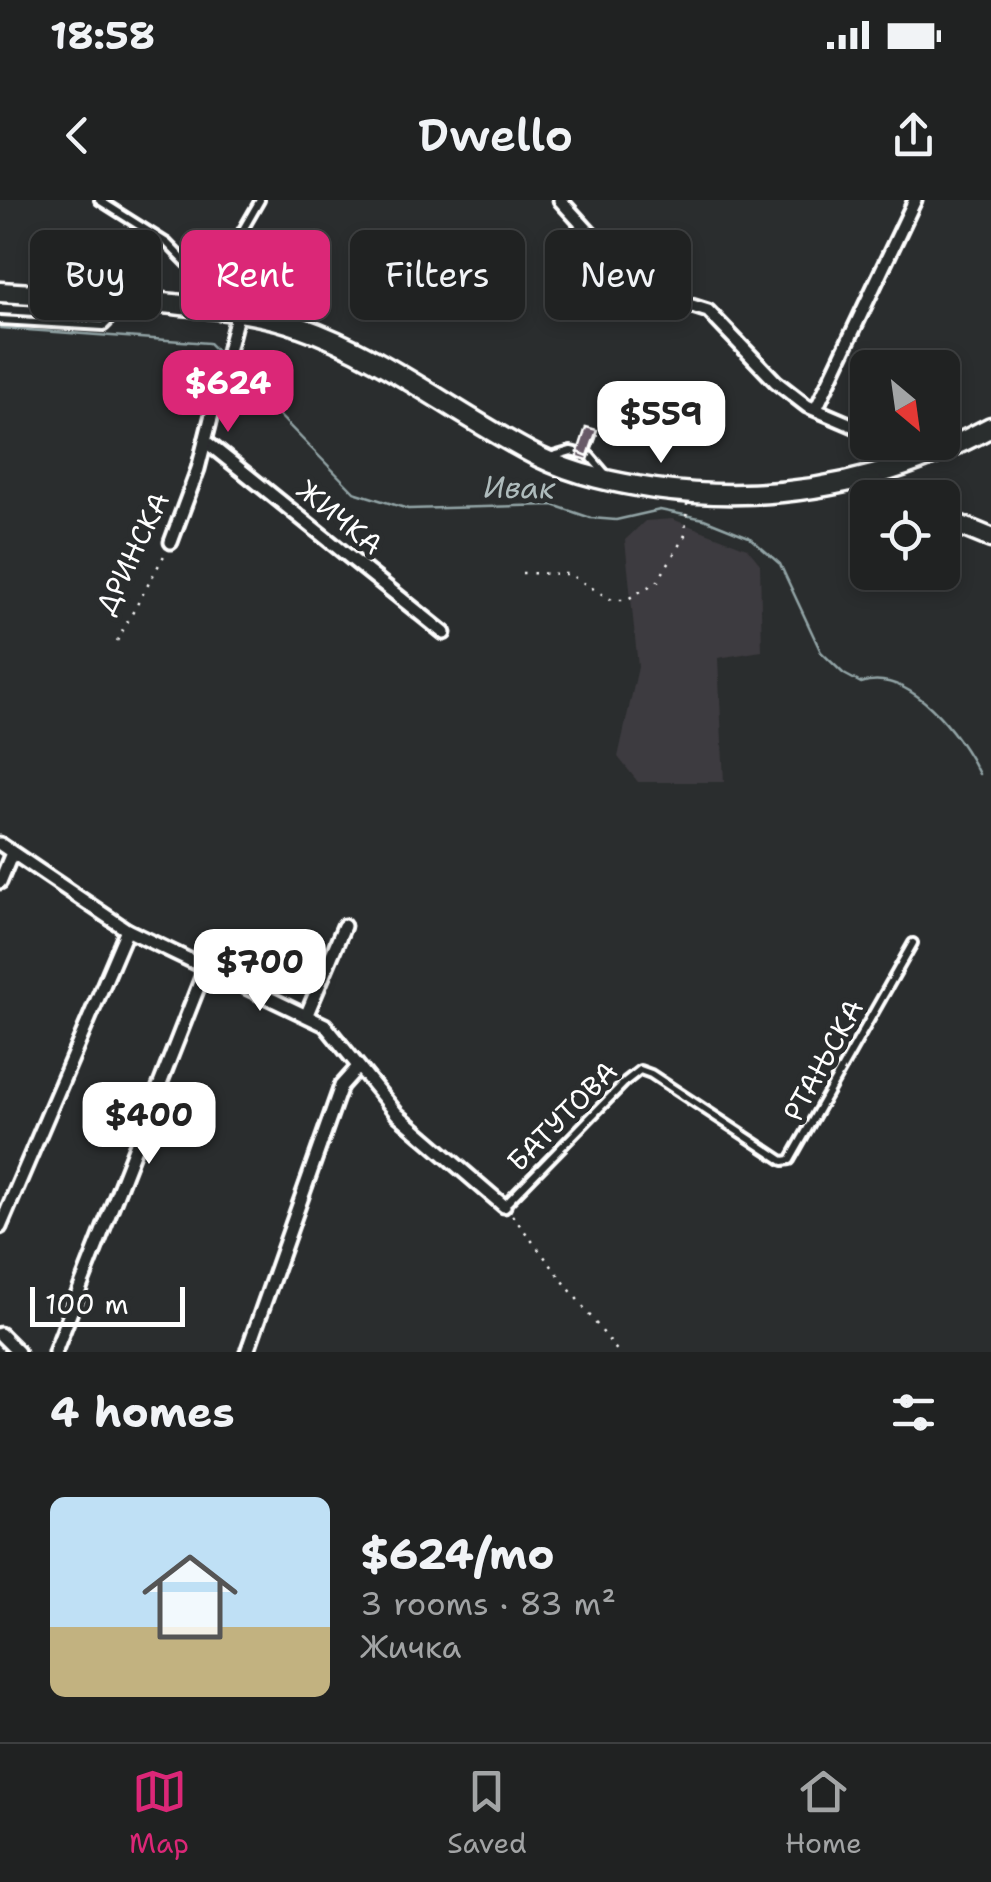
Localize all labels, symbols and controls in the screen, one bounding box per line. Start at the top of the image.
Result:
text: 18:58 [50,10,155,61]
text: Dwello [418,105,573,165]
icon: back [50,108,105,163]
icon: share [886,108,941,163]
chip: Buy [30,230,161,320]
chip: Rent [181,230,330,320]
chip: Filters [350,230,525,320]
chip: New [545,230,691,320]
pin: $624 [169,350,287,435]
north arrow [850,350,960,460]
map controls [850,350,960,590]
text: $624 [185,361,271,404]
pin: $559 [602,381,720,466]
text: $559 [619,392,703,435]
water label: Ивак [483,466,556,509]
street label: ЖИЧКА [289,471,391,563]
button: locate [850,480,960,590]
street label: ДРИНСКА [86,486,178,620]
pin: $700 [201,929,319,1014]
text: $700 [216,940,304,983]
street label: РТАЊСКА [774,992,872,1128]
street label: БАТУТОВА [498,1052,626,1180]
pin: $400 [90,1082,208,1167]
text: $400 [105,1093,193,1136]
scale bar [30,1282,185,1326]
text: 100 m [45,1285,129,1323]
text: 4 homes [50,1384,235,1440]
icon: filters [886,1385,941,1440]
text: $624/mo [360,1526,555,1582]
icon: home [130,1537,250,1657]
text: 3 rooms · 83 m² [360,1582,616,1625]
text: Жичка [360,1625,461,1668]
tab: Map [129,1764,189,1862]
tab: Saved [447,1764,527,1862]
tab: Home [785,1764,862,1862]

